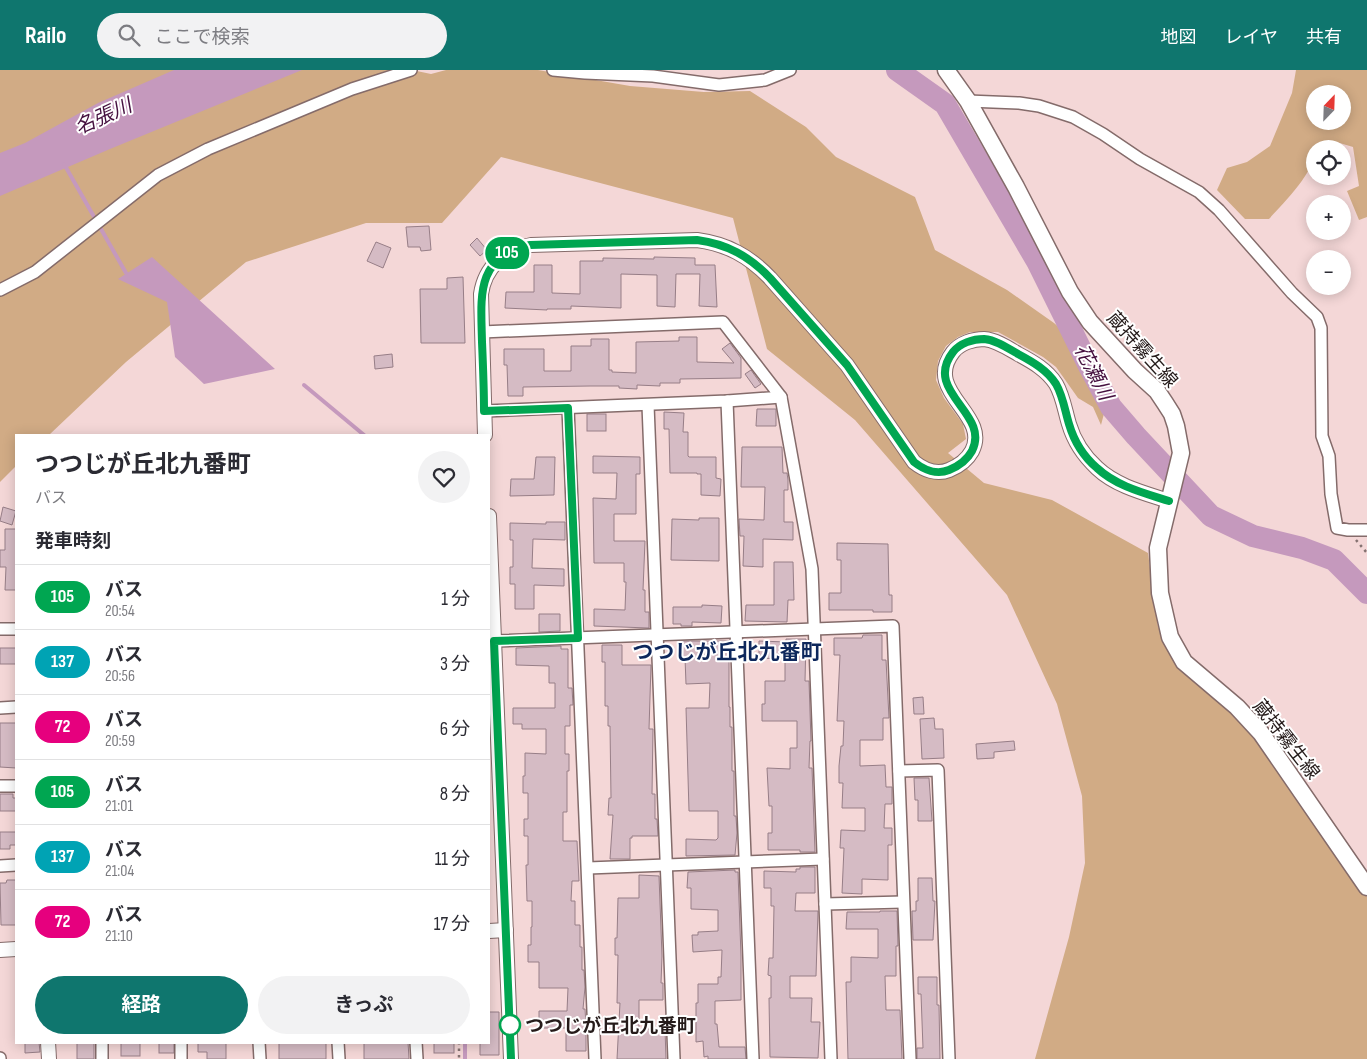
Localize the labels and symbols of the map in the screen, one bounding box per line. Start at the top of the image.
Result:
north arrow [1306,85,1351,130]
water label: 名張川 [71,93,138,140]
line badge: 105 [478,237,536,269]
street label: 蔵持霧生線 [1102,307,1182,393]
water label: 花瀬川 [1069,340,1118,406]
district label: つつじが丘北九番町 [633,640,822,665]
street label: 蔵持霧生線 [1248,695,1324,784]
marker: つつじが丘北九番町 [499,1014,521,1036]
place label: つつじが丘北九番町 [525,1015,696,1038]

